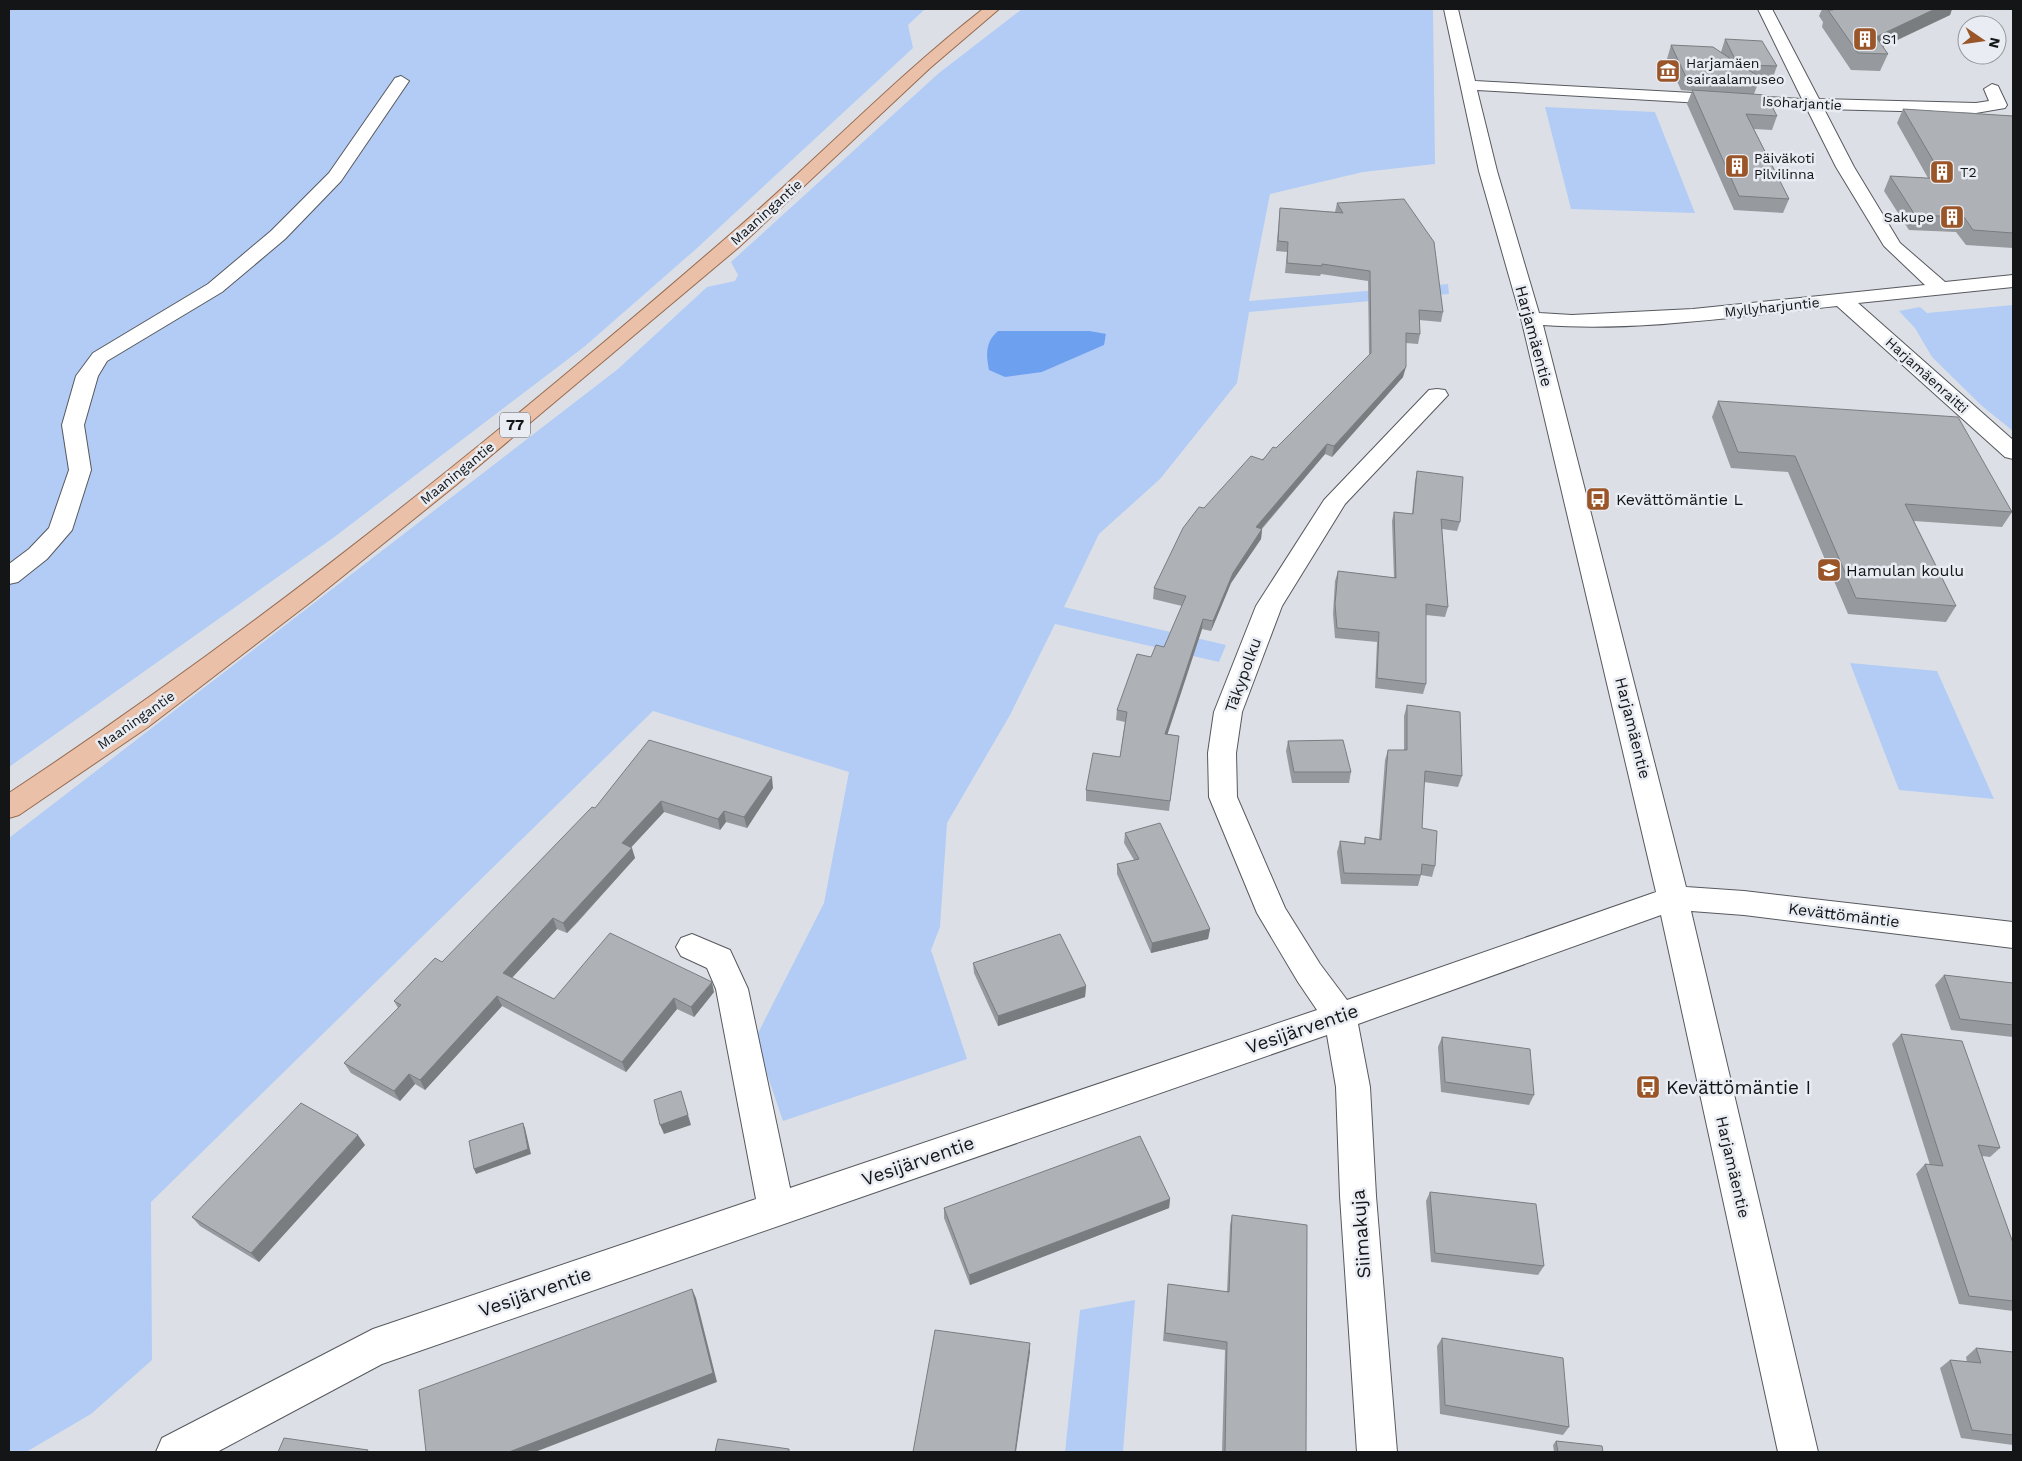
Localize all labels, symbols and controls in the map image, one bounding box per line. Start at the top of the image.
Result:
north arrow [1957,15,2007,65]
building icon: S1 [1852,26,1878,52]
place label: S1 [1882,31,1896,47]
text: N [1986,36,2004,50]
place label: Harjamäen sairaalamuseo [1686,55,1784,87]
museum icon: Harjamäen sairaalamuseo [1655,58,1681,84]
street label: Isoharjantie [1762,93,1842,113]
place label: Päiväkoti Pilvilinna [1754,150,1815,182]
building icon: Päiväkoti Pilvilinna [1724,153,1750,179]
building icon: T2 [1929,159,1955,185]
place label: T2 [1960,164,1977,180]
street label: Maaningantie [727,176,805,248]
building icon: Sakupe [1939,204,1965,230]
place label: Sakupe [1884,209,1934,225]
street label: Harjamäentie [1511,283,1557,389]
street label: Myllyharjuntie [1724,294,1820,320]
street label: Harjamäenraitti [1883,334,1971,416]
road number: 77 [500,412,530,438]
street label: Maaningantie [417,438,497,508]
bus stop icon: Kevättömäntie L [1585,486,1611,512]
place label: Kevättömäntie L [1616,490,1743,509]
school or university icon: Hamulan koulu [1816,557,1842,583]
place label: Hamulan koulu [1846,561,1964,580]
street label: Täkypolku [1221,635,1265,715]
street label: Harjamäentie [1611,675,1655,781]
street label: Maaningantie [94,688,178,752]
street label: Kevättömäntie [1787,899,1901,931]
street label: Vesijärventie [1243,999,1361,1059]
bus stop icon: Kevättömäntie I [1635,1074,1661,1100]
place label: Kevättömäntie I [1666,1076,1811,1099]
street label: Harjamäentie [1712,1114,1754,1220]
street label: Vesijärventie [859,1131,977,1191]
street label: Siimakuja [1346,1188,1376,1279]
street label: Vesijärventie [476,1262,594,1322]

